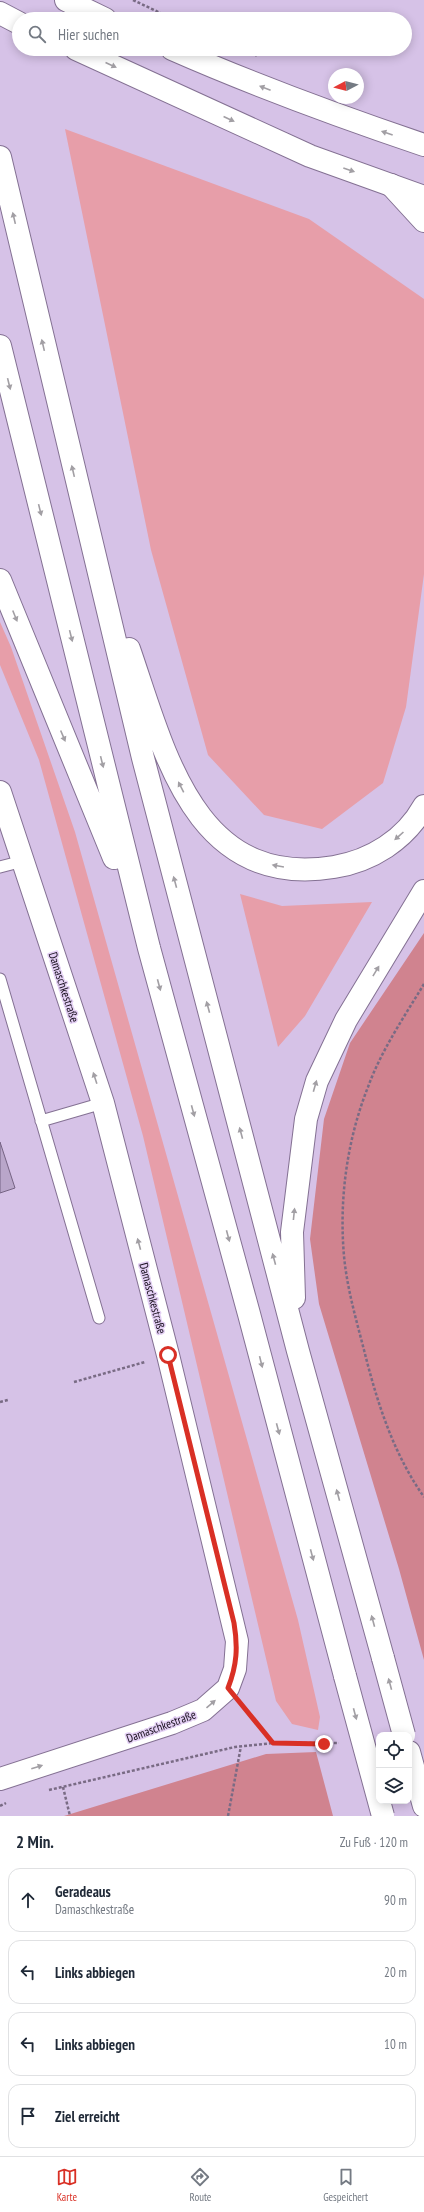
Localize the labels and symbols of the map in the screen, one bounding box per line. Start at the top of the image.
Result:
one-way arrow [105,62,117,68]
north arrow [328,68,364,104]
one-way arrow [258,85,270,91]
one-way arrow [224,116,235,122]
one-way arrow [381,130,393,136]
one-way arrow [343,167,355,173]
one-way arrow [11,212,17,224]
one-way arrow [40,339,46,351]
one-way arrow [7,377,13,390]
one-way arrow [70,465,76,477]
one-way arrow [37,504,43,516]
one-way arrow [12,610,18,622]
one-way arrow [68,630,74,642]
one-way arrow [60,731,66,742]
one-way arrow [100,756,106,768]
one-way arrow [178,781,184,793]
one-way arrow [394,831,404,841]
one-way arrow [272,863,284,869]
one-way arrow [172,875,178,887]
street label: Damaschkestraße [46,950,82,1024]
one-way arrow [372,965,379,977]
one-way arrow [156,980,162,992]
one-way arrow [205,1001,211,1013]
one-way arrow [91,1072,97,1084]
one-way arrow [312,1080,318,1092]
one-way arrow [190,1105,196,1117]
one-way arrow [238,1127,244,1139]
one-way arrow [291,1208,297,1220]
one-way arrow [225,1230,231,1242]
one-way arrow [136,1238,142,1251]
one-way arrow [271,1253,277,1265]
street label: Damaschkestraße [136,1261,170,1335]
route start [159,1346,177,1364]
one-way arrow [258,1356,264,1368]
one-way arrow [276,1423,282,1436]
one-way arrow [335,1489,341,1501]
one-way arrow [309,1549,315,1561]
one-way arrow [370,1614,376,1626]
one-way arrow [387,1678,393,1690]
one-way arrow [206,1699,216,1708]
street label: Damaschkestraße [124,1706,198,1746]
one-way arrow [352,1708,358,1720]
route end [315,1735,333,1753]
one-way arrow [31,1764,43,1770]

